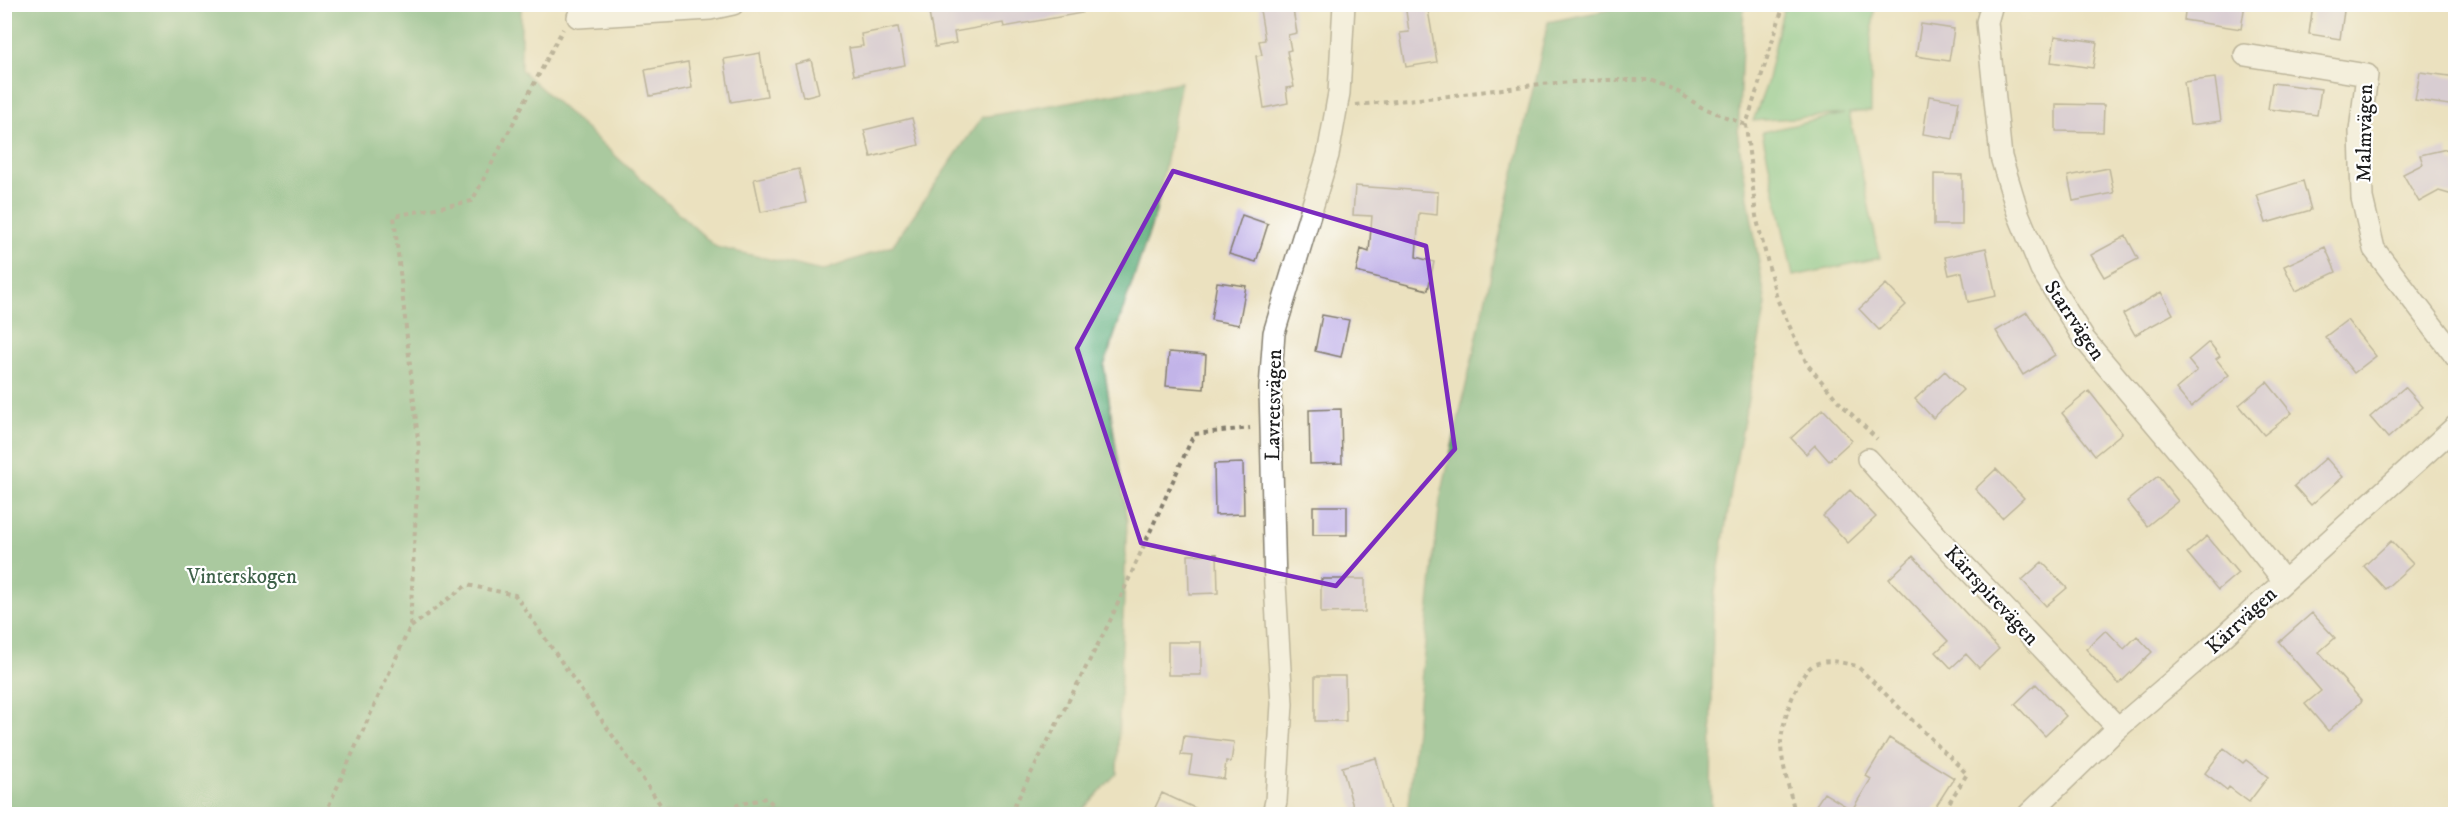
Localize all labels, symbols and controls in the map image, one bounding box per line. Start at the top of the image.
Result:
street label: Malmvägen [2351,84,2379,182]
street label: Starrvägen [2038,276,2110,365]
street label: Lavretsvägen [1260,349,1288,461]
street label: Kärrspirevägen [1939,540,2044,651]
park label: Vinterskogen [186,564,297,590]
street label: Kärrvägen [2201,581,2283,660]

